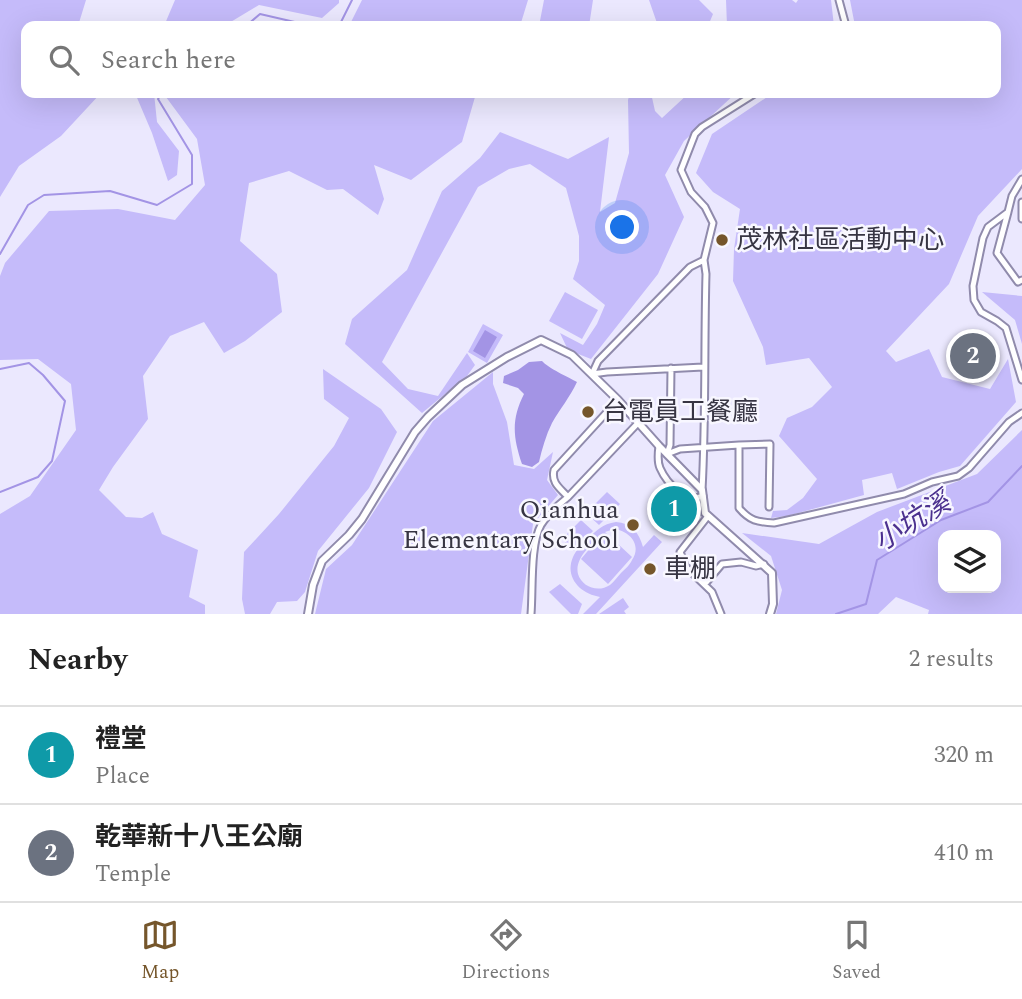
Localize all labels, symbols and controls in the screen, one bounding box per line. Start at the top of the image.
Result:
search box [21,21,1001,98]
text: Search here [101,40,236,80]
icon: search [45,41,83,79]
your location [605,210,639,244]
place label: 茂林社區活動中心 [736,220,944,260]
marker: 茂林社區活動中心 [714,232,730,248]
pin: 2 [950,330,996,382]
place label: 台電員工餐廳 [602,392,758,432]
marker: 台電員工餐廳 [580,404,596,420]
water label: 小坑溪 [865,479,962,562]
pin: 1 [651,483,697,535]
place label: Qianhua Elementary School [403,490,619,560]
marker: Qianhua Elementary School [625,517,641,533]
map controls [938,530,1001,593]
button: layers [938,530,1001,593]
place label: 車棚 [664,549,716,589]
marker: 車棚 [642,561,658,577]
text: Nearby [28,637,127,683]
text: 2 results [909,642,994,677]
text: 禮堂 [95,719,147,759]
text: 1 [45,738,57,773]
text: 320 m [934,738,994,773]
text: Place [95,759,150,794]
text: 乾華新十八王公廟 [95,817,303,857]
text: 2 [45,836,57,871]
text: 410 m [934,836,994,871]
text: Temple [95,857,171,892]
tab: Map [141,916,179,987]
tab: Directions [461,916,550,987]
tab: Saved [832,916,881,987]

